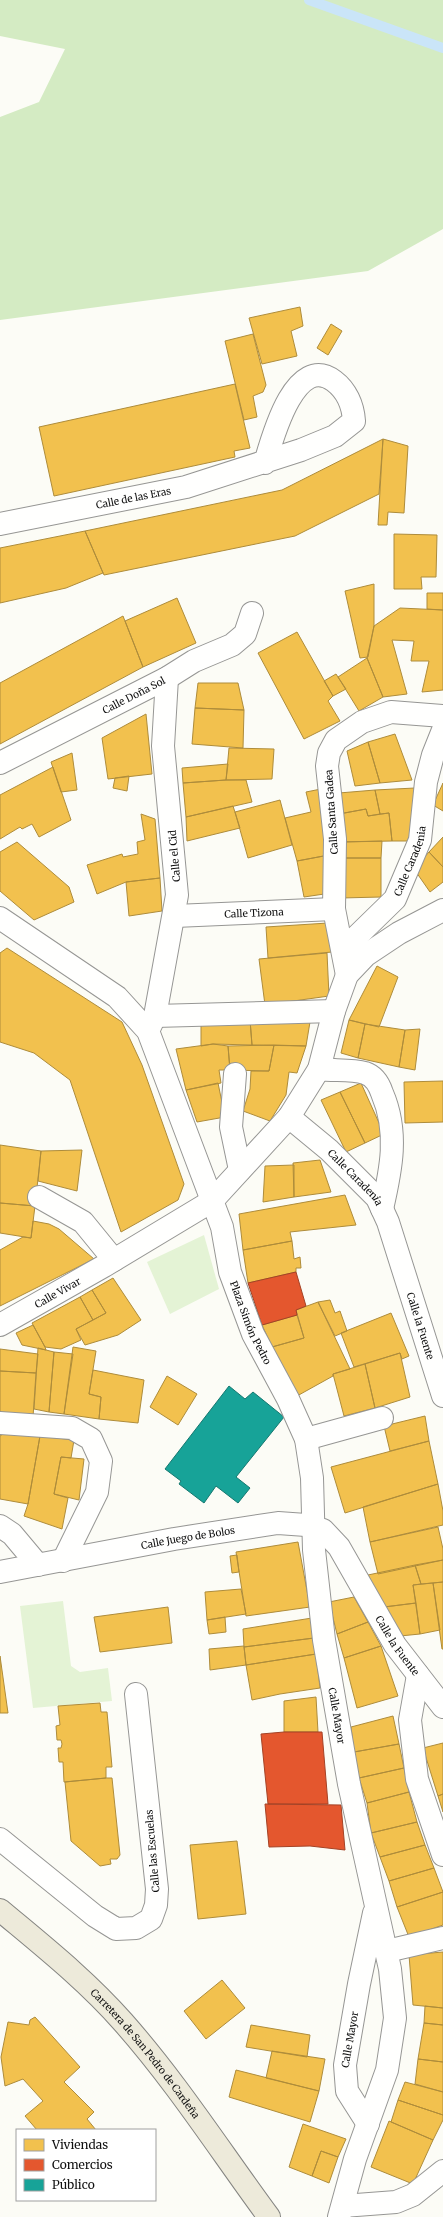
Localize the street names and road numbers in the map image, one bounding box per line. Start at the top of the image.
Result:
street label: Calle de las Eras [95,484,172,512]
street label: Calle Doña Sol [100,674,168,717]
street label: Calle Santa Gadea [322,769,341,855]
street label: Calle Caradenia [391,825,428,898]
street label: Calle el Cid [166,829,183,882]
street label: Calle Tizona [224,905,285,921]
street label: Calle Caradenia [325,1146,386,1208]
street label: Calle Vivar [32,1274,83,1311]
street label: Plaza Simón Pedro [227,1279,274,1367]
street label: Calle la Fuente [404,1291,437,1361]
street label: Calle Juego de Bolos [140,1524,236,1552]
street label: Calle la Fuente [372,1613,422,1678]
street label: Calle Mayor [325,1687,348,1745]
street label: Calle las Escuelas [142,1809,163,1893]
street label: Carretera de San Pedro de Cardeña [88,1986,203,2122]
street label: Calle Mayor [339,2010,361,2069]

